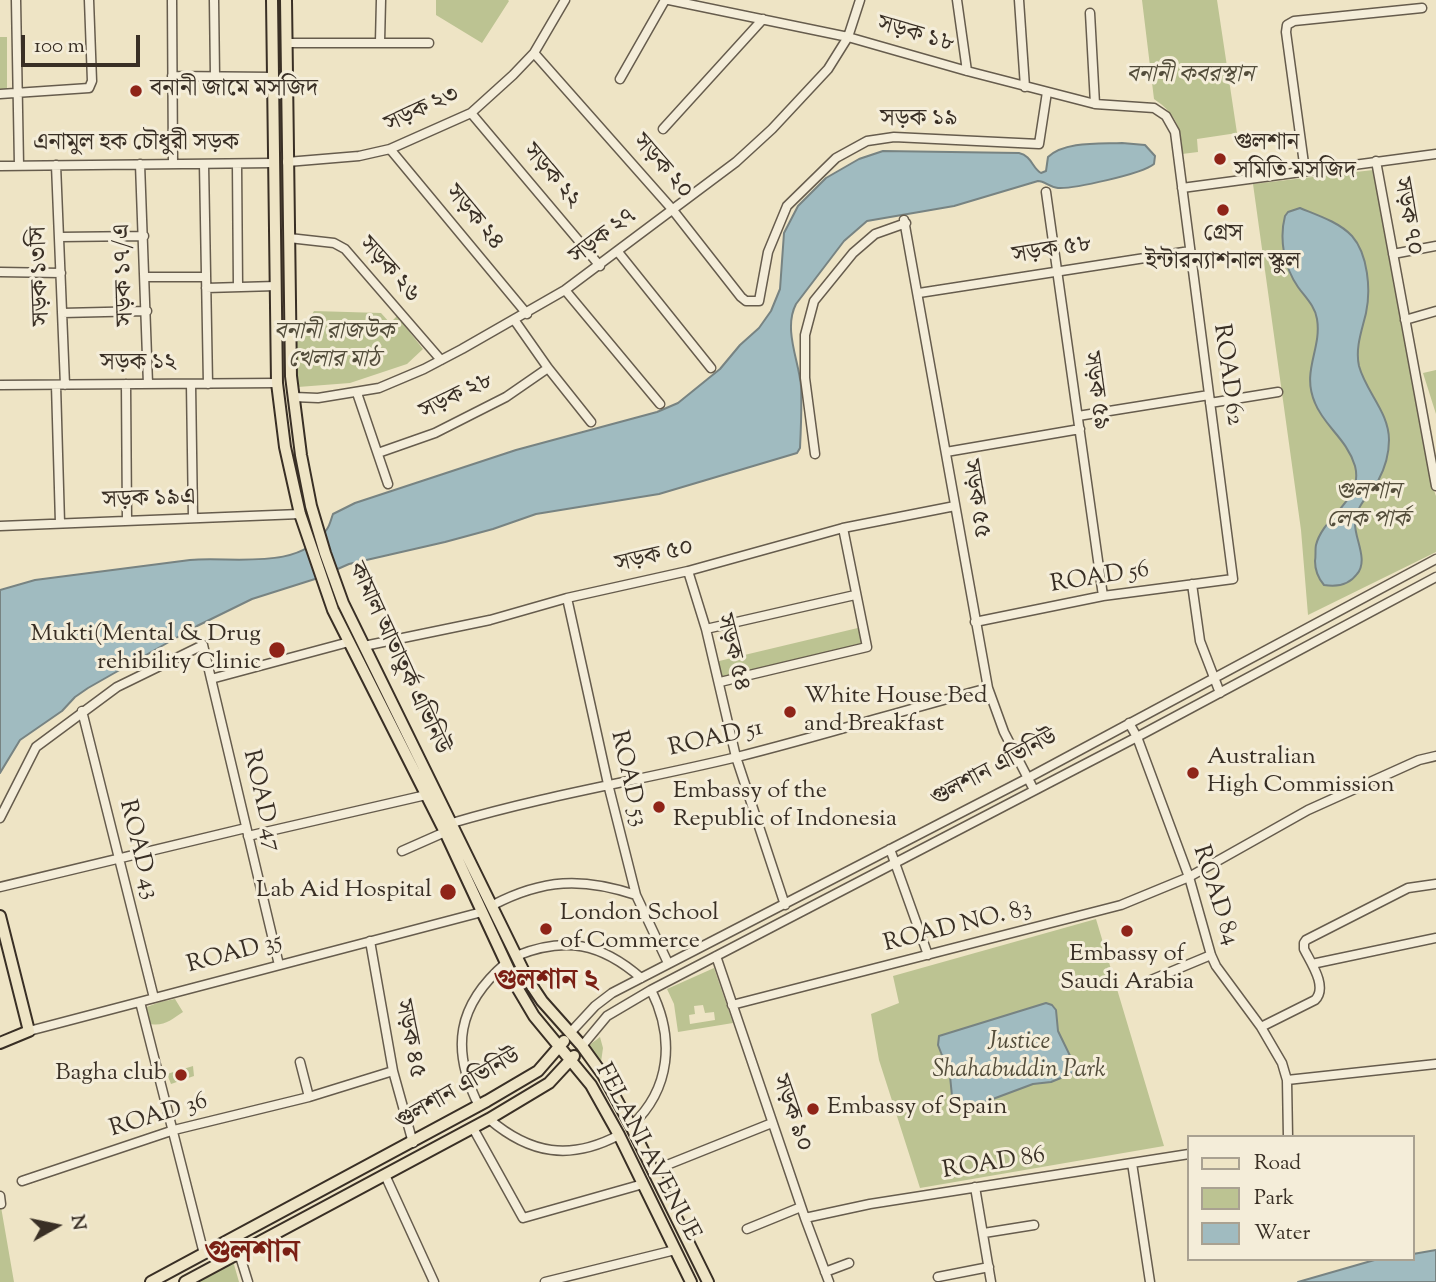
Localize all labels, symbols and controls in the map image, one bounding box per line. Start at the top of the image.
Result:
street label: সড়ক ১৮ [873,11,957,61]
scale bar [24,21,144,65]
text: 100 m [34,32,85,62]
park label: বনানী কবরস্থান [1126,63,1254,91]
place label: বনানী জামে মসজিদ [150,77,318,105]
street label: সড়ক ২৩ [381,81,465,141]
marker: বনানী জামে মসজিদ [128,83,144,99]
street label: সড়ক ১৯ [880,107,958,135]
street label: সড়ক ২০ [625,129,697,207]
street label: এনামুল হক চৌধুরী সড়ক [33,131,239,159]
place label: গুলশান সমিতি মসজিদ [1234,131,1356,187]
street label: সড়ক ২২ [515,139,585,215]
marker: গুলশান সমিতি মসজিদ [1212,151,1228,167]
street label: সড়ক ৭০ [1385,176,1427,258]
street label: সড়ক ২৪ [437,180,509,258]
marker: গ্রেস ইন্টারন্যাশনাল স্কুল [1215,202,1231,218]
street label: সড়ক ২৭ [565,204,643,272]
place label: গ্রেস ইন্টারন্যাশনাল স্কুল [1146,222,1300,278]
street label: সড়ক ১৭/এ [110,223,142,327]
street label: সড়ক ১৩সি [26,226,58,326]
street label: সড়ক ২৬ [351,232,425,310]
street label: সড়ক ৫৮ [1010,232,1094,272]
park label: বনানী রাজউক খেলার মাঠ [274,320,394,376]
street label: ROAD 62 [1205,322,1247,428]
street label: সড়ক ৫৯ [1074,350,1114,432]
street label: সড়ক ১২ [100,351,176,379]
street label: সড়ক ২৮ [416,368,498,428]
street label: সড়ক ৫৫ [954,458,994,540]
park label: গুলশান লেক পার্ক [1326,480,1410,536]
street label: সড়ক ১৯এ [102,485,196,517]
street label: সড়ক ৫০ [613,535,697,581]
street label: ROAD 56 [1049,557,1151,601]
street label: কামাল আতাতুর্ক এভিনিউ [340,558,454,760]
street label: সড়ক ৫৪ [707,611,755,695]
place label: Mukti(Mental & Drug rehibility Clinic [31,622,261,678]
marker: Mukti(Mental & Drug rehibility Clinic [267,640,287,660]
place label: White House Bed and Breakfast [804,684,987,740]
marker: White House Bed and Breakfast [782,704,798,720]
street label: ROAD 51 [666,715,766,765]
street label: গুলশান এভিনিউ [927,725,1063,815]
street label: ROAD 53 [602,728,652,830]
place label: Australian High Commission [1207,745,1395,801]
street label: ROAD 47 [234,747,286,855]
marker: Australian High Commission [1185,765,1201,781]
place label: Embassy of the Republic of Indonesia [673,779,897,835]
street label: ROAD 43 [111,797,163,903]
marker: Embassy of the Republic of Indonesia [651,799,667,815]
street label: ROAD 84 [1184,842,1244,950]
place label: Lab Aid Hospital [256,878,432,906]
marker: Lab Aid Hospital [438,882,458,902]
street label: ROAD NO. 83 [881,896,1035,960]
place label: London School of Commerce [560,901,719,957]
marker: London School of Commerce [538,921,554,937]
marker: Embassy of Saudi Arabia [1119,923,1135,939]
street label: ROAD 35 [184,928,286,982]
place label: Embassy of Saudi Arabia [1060,942,1194,998]
district label: গুলশান ২ [494,966,598,1000]
street label: সড়ক ৪৫ [386,998,430,1080]
park label: Justice Shahabuddin Park [932,1030,1106,1086]
street label: গুলশান এভিনিউ [392,1044,526,1138]
street label: FELANI AVENUE [587,1059,705,1247]
place label: Bagha club [55,1061,167,1089]
marker: Bagha club [173,1067,189,1083]
street label: সড়ক ৯০ [763,1072,817,1156]
street label: ROAD 36 [107,1088,211,1146]
place label: Embassy of Spain [827,1095,1007,1123]
marker: Embassy of Spain [805,1101,821,1117]
legend [1188,1135,1415,1261]
street label: ROAD 86 [941,1143,1047,1187]
text: Road [1254,1149,1301,1179]
text: Park [1254,1184,1294,1214]
north arrow [21,1191,91,1261]
text: N [63,1213,92,1232]
text: Water [1254,1219,1310,1249]
district label: গুলশান [204,1237,300,1275]

